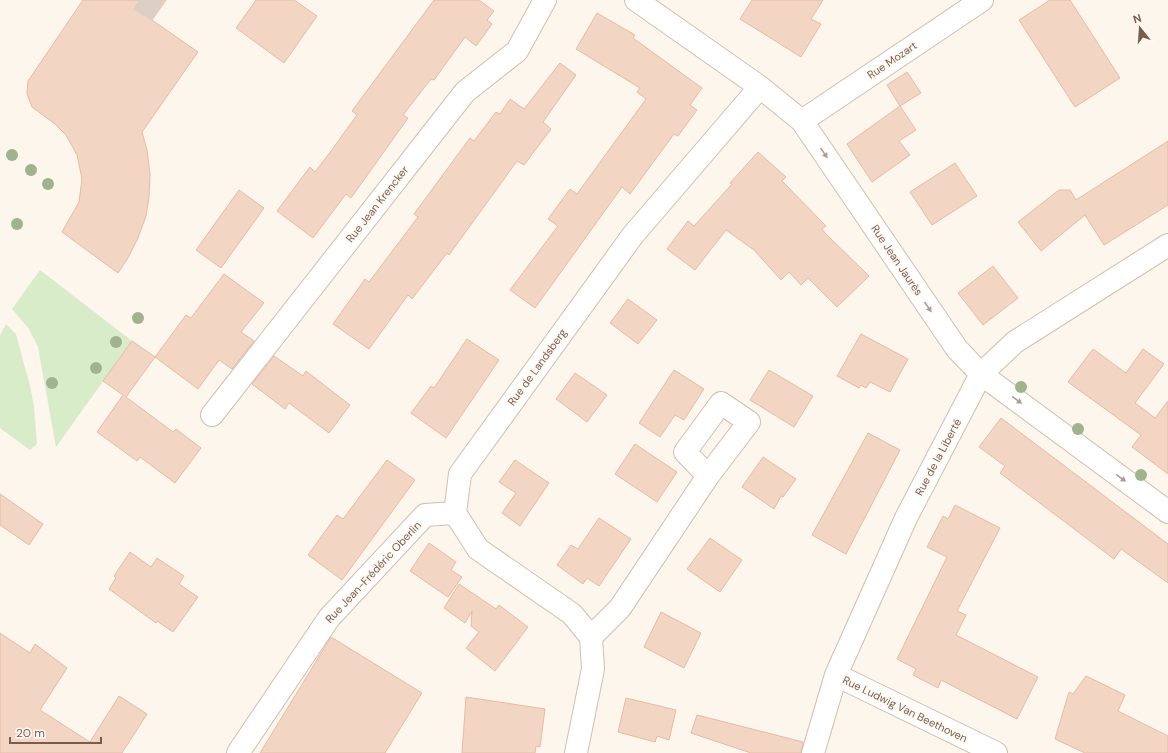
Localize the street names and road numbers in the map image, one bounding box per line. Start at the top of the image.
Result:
street label: Rue Mozart [864,38,920,82]
street label: Rue Jean Krencker [343,163,411,245]
street label: Rue Jean Jaurès [868,222,926,298]
street label: Rue de Landsberg [504,326,570,408]
street label: Rue de la Liberté [912,416,964,498]
street label: Rue Jean-Frédéric Oberlin [322,518,424,626]
street label: Rue Ludwig Van Beethoven [840,673,970,745]

